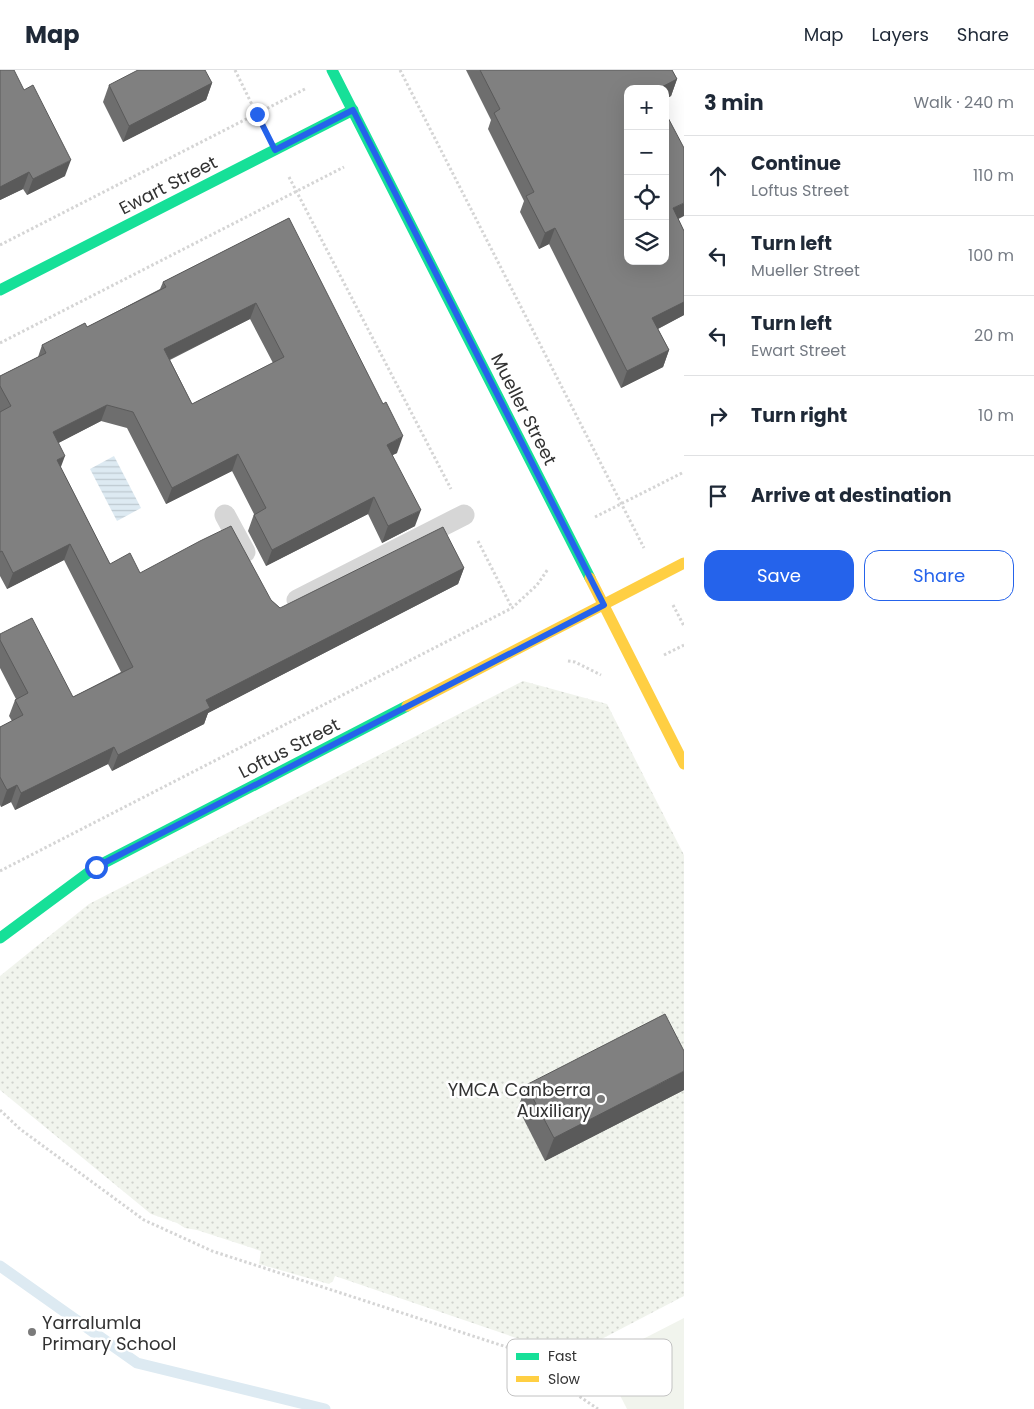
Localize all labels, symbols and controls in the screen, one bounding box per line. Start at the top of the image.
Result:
text: Map [25,18,80,51]
text: Map [804,22,844,47]
text: Layers [872,22,929,47]
text: Share [957,22,1009,47]
map controls [624,85,669,265]
button: + [624,85,669,130]
text: 3 min [704,88,764,117]
text: Walk · 240 m [913,91,1014,114]
route end [246,103,269,126]
button: − [624,130,669,175]
street label: Ewart Street [115,150,221,220]
text: Continue [751,150,841,177]
icon: ahead [704,162,732,190]
text: 110 m [973,164,1014,187]
button: locate [624,175,669,220]
text: Loftus Street [751,179,849,202]
button: layers [624,220,669,265]
text: Turn left [751,230,832,257]
icon: left [704,242,732,270]
text: 100 m [968,244,1014,267]
text: Mueller Street [751,259,860,282]
text: Turn left [751,310,832,337]
icon: left [704,322,732,350]
text: 20 m [974,324,1014,347]
text: Ewart Street [751,339,846,362]
street label: Mueller Street [485,349,563,469]
icon: right [704,402,732,430]
text: Turn right [751,402,847,429]
text: 10 m [978,404,1014,427]
icon: arrive [704,482,732,510]
text: Arrive at destination [751,482,952,509]
button: Save [704,550,854,601]
button: Share [864,550,1014,601]
street label: Loftus Street [234,712,344,784]
route start [85,856,108,879]
place label: YMCA Canberra Auxiliary [448,1077,591,1123]
marker: YMCA Canberra Auxiliary [595,1093,607,1105]
place label: Yarralumla Primary School [42,1310,176,1356]
marker: Yarralumla Primary School [26,1326,38,1338]
legend [507,1339,672,1396]
text: Fast [548,1346,577,1366]
text: Slow [548,1369,581,1389]

